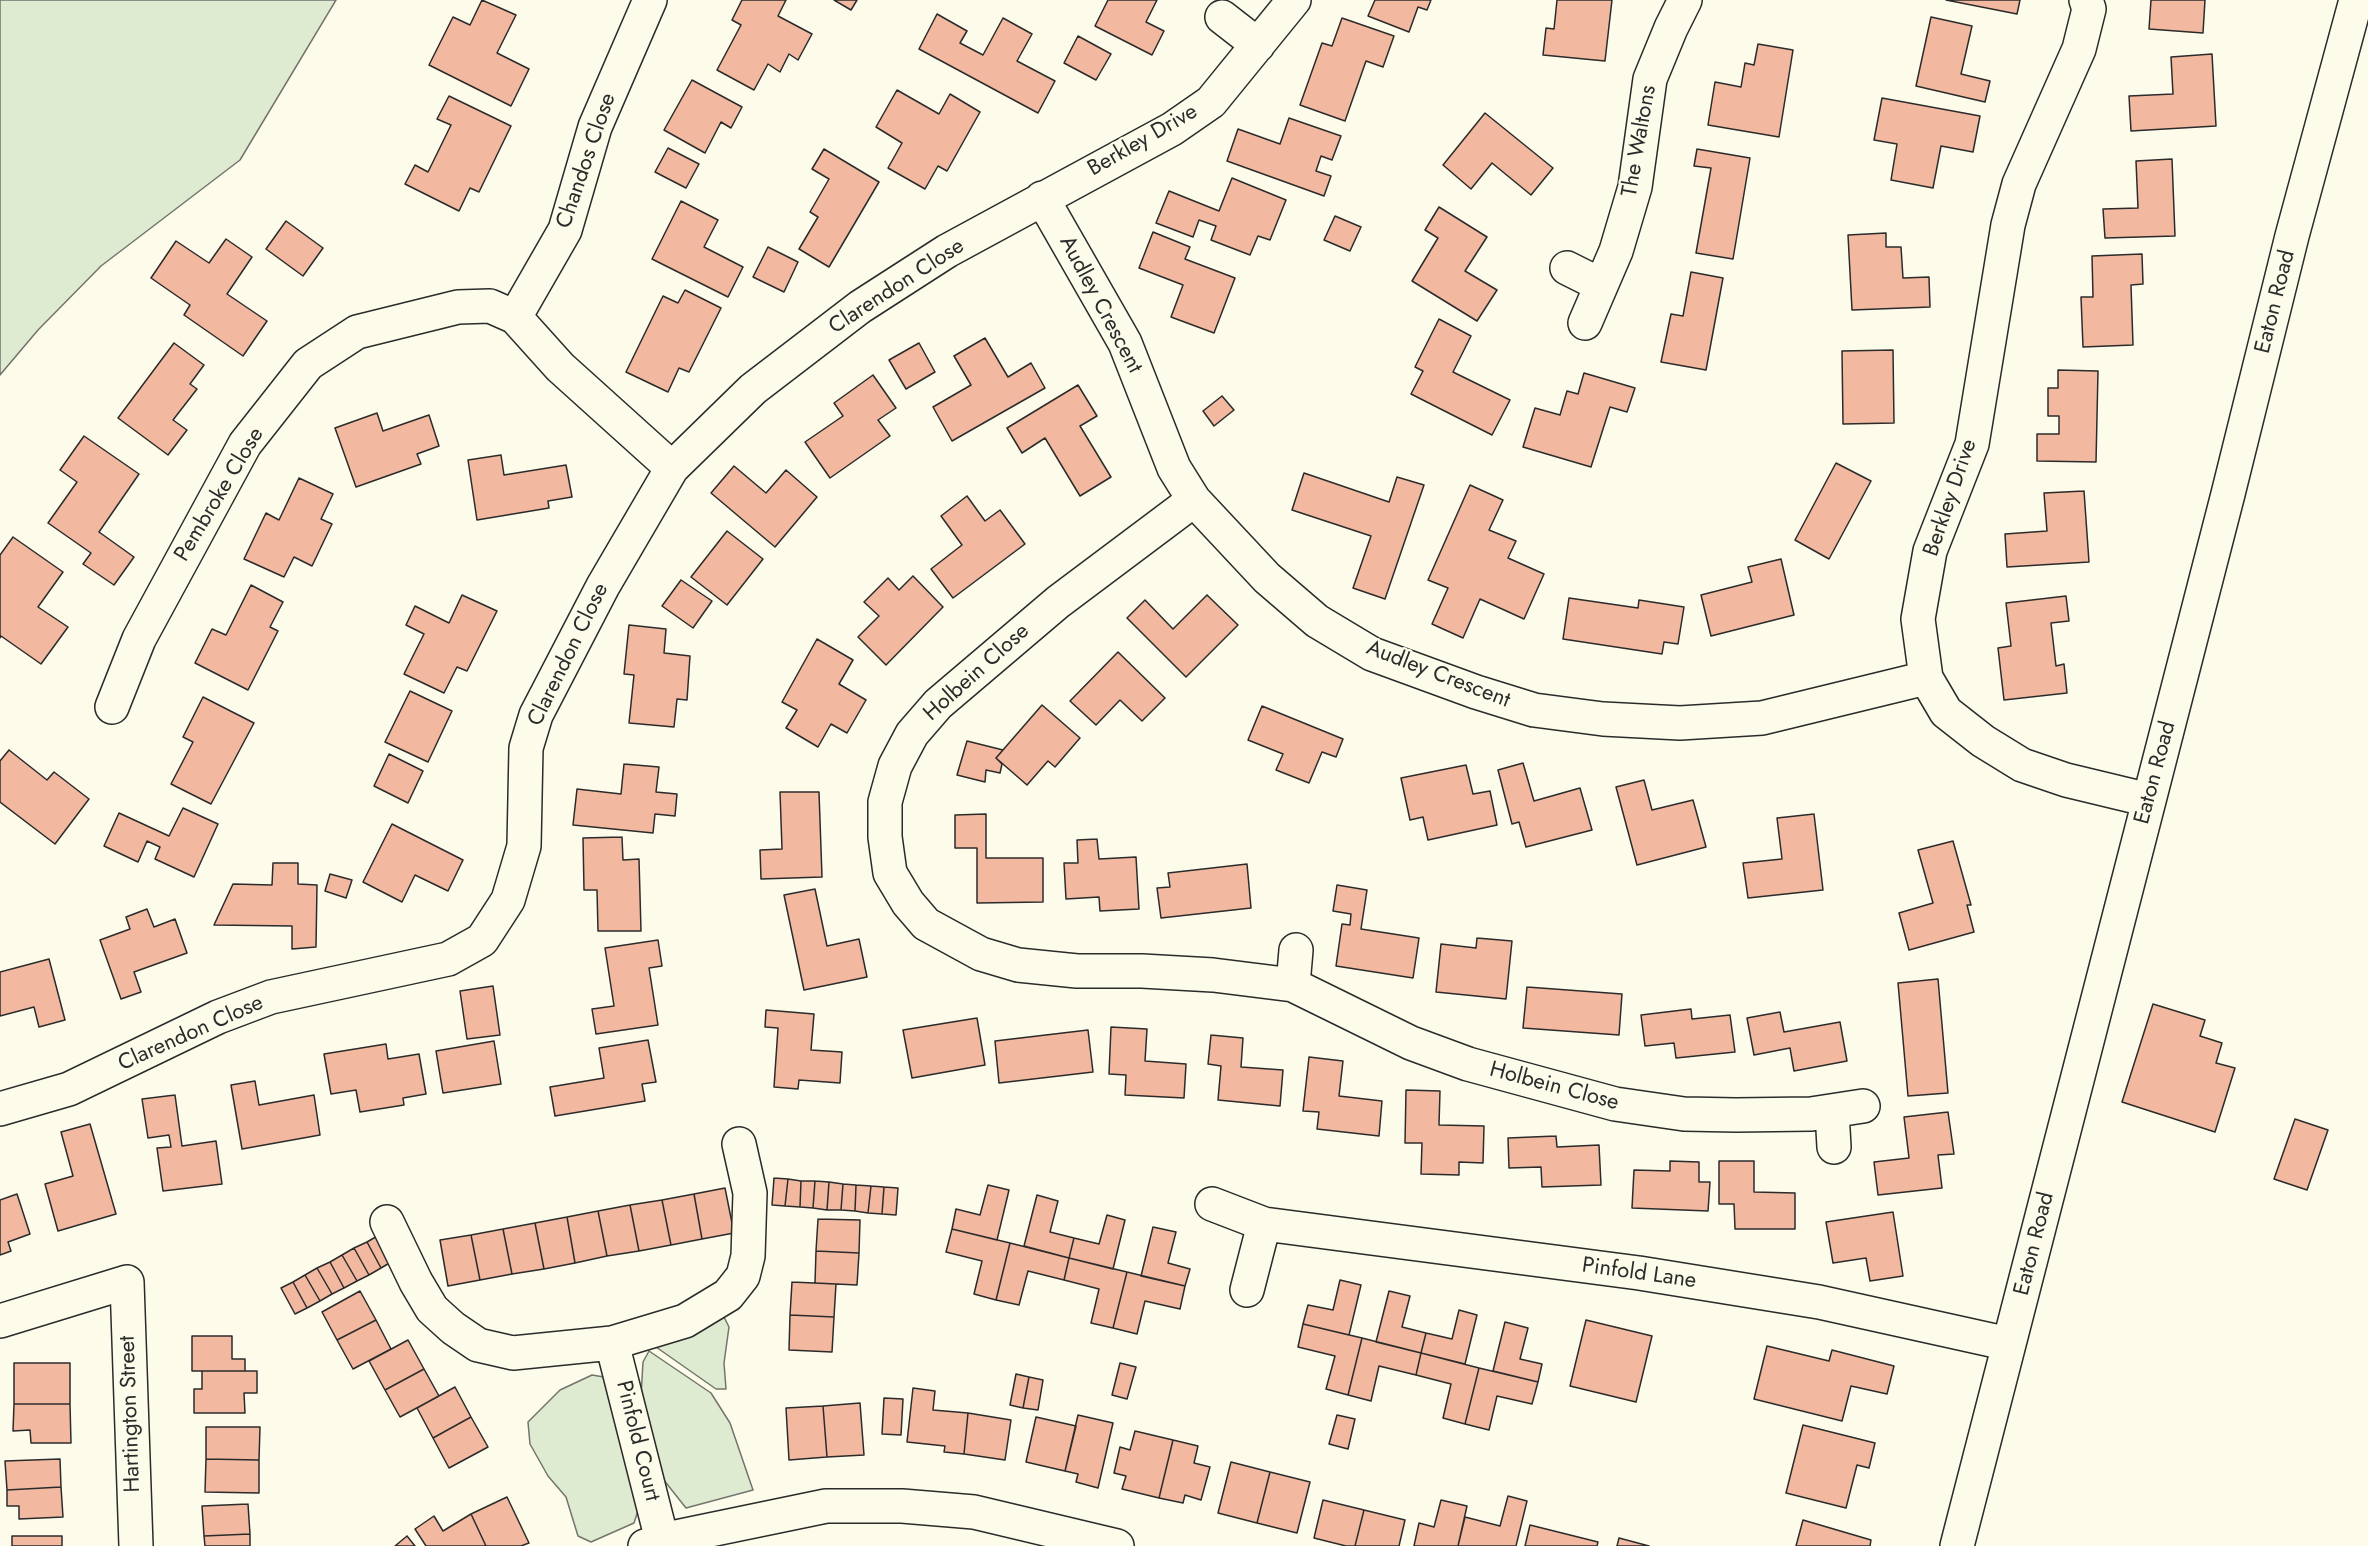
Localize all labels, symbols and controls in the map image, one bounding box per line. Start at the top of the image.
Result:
street label: The Waltons [1617,83,1663,199]
street label: Chandos Close [552,90,622,232]
street label: Berkley Drive [1084,99,1202,183]
street label: Audley Crescent [1053,232,1147,378]
street label: Clarendon Close [824,233,970,341]
street label: Eaton Road [2250,248,2302,356]
street label: Pembroke Close [170,423,270,567]
street label: Berkley Drive [1919,436,1983,560]
street label: Clarendon Close [523,579,615,731]
street label: Holbein Close [919,619,1035,727]
street label: Audley Crescent [1362,636,1514,714]
street label: Eaton Road [2130,719,2182,827]
street label: Clarendon Close [114,990,268,1078]
street label: Holbein Close [1486,1057,1622,1117]
street label: Eaton Road [2009,1190,2061,1298]
street label: Pinfold Lane [1580,1253,1698,1295]
street label: Hartington Street [115,1335,147,1493]
street label: Pinfold Court [609,1378,665,1504]

